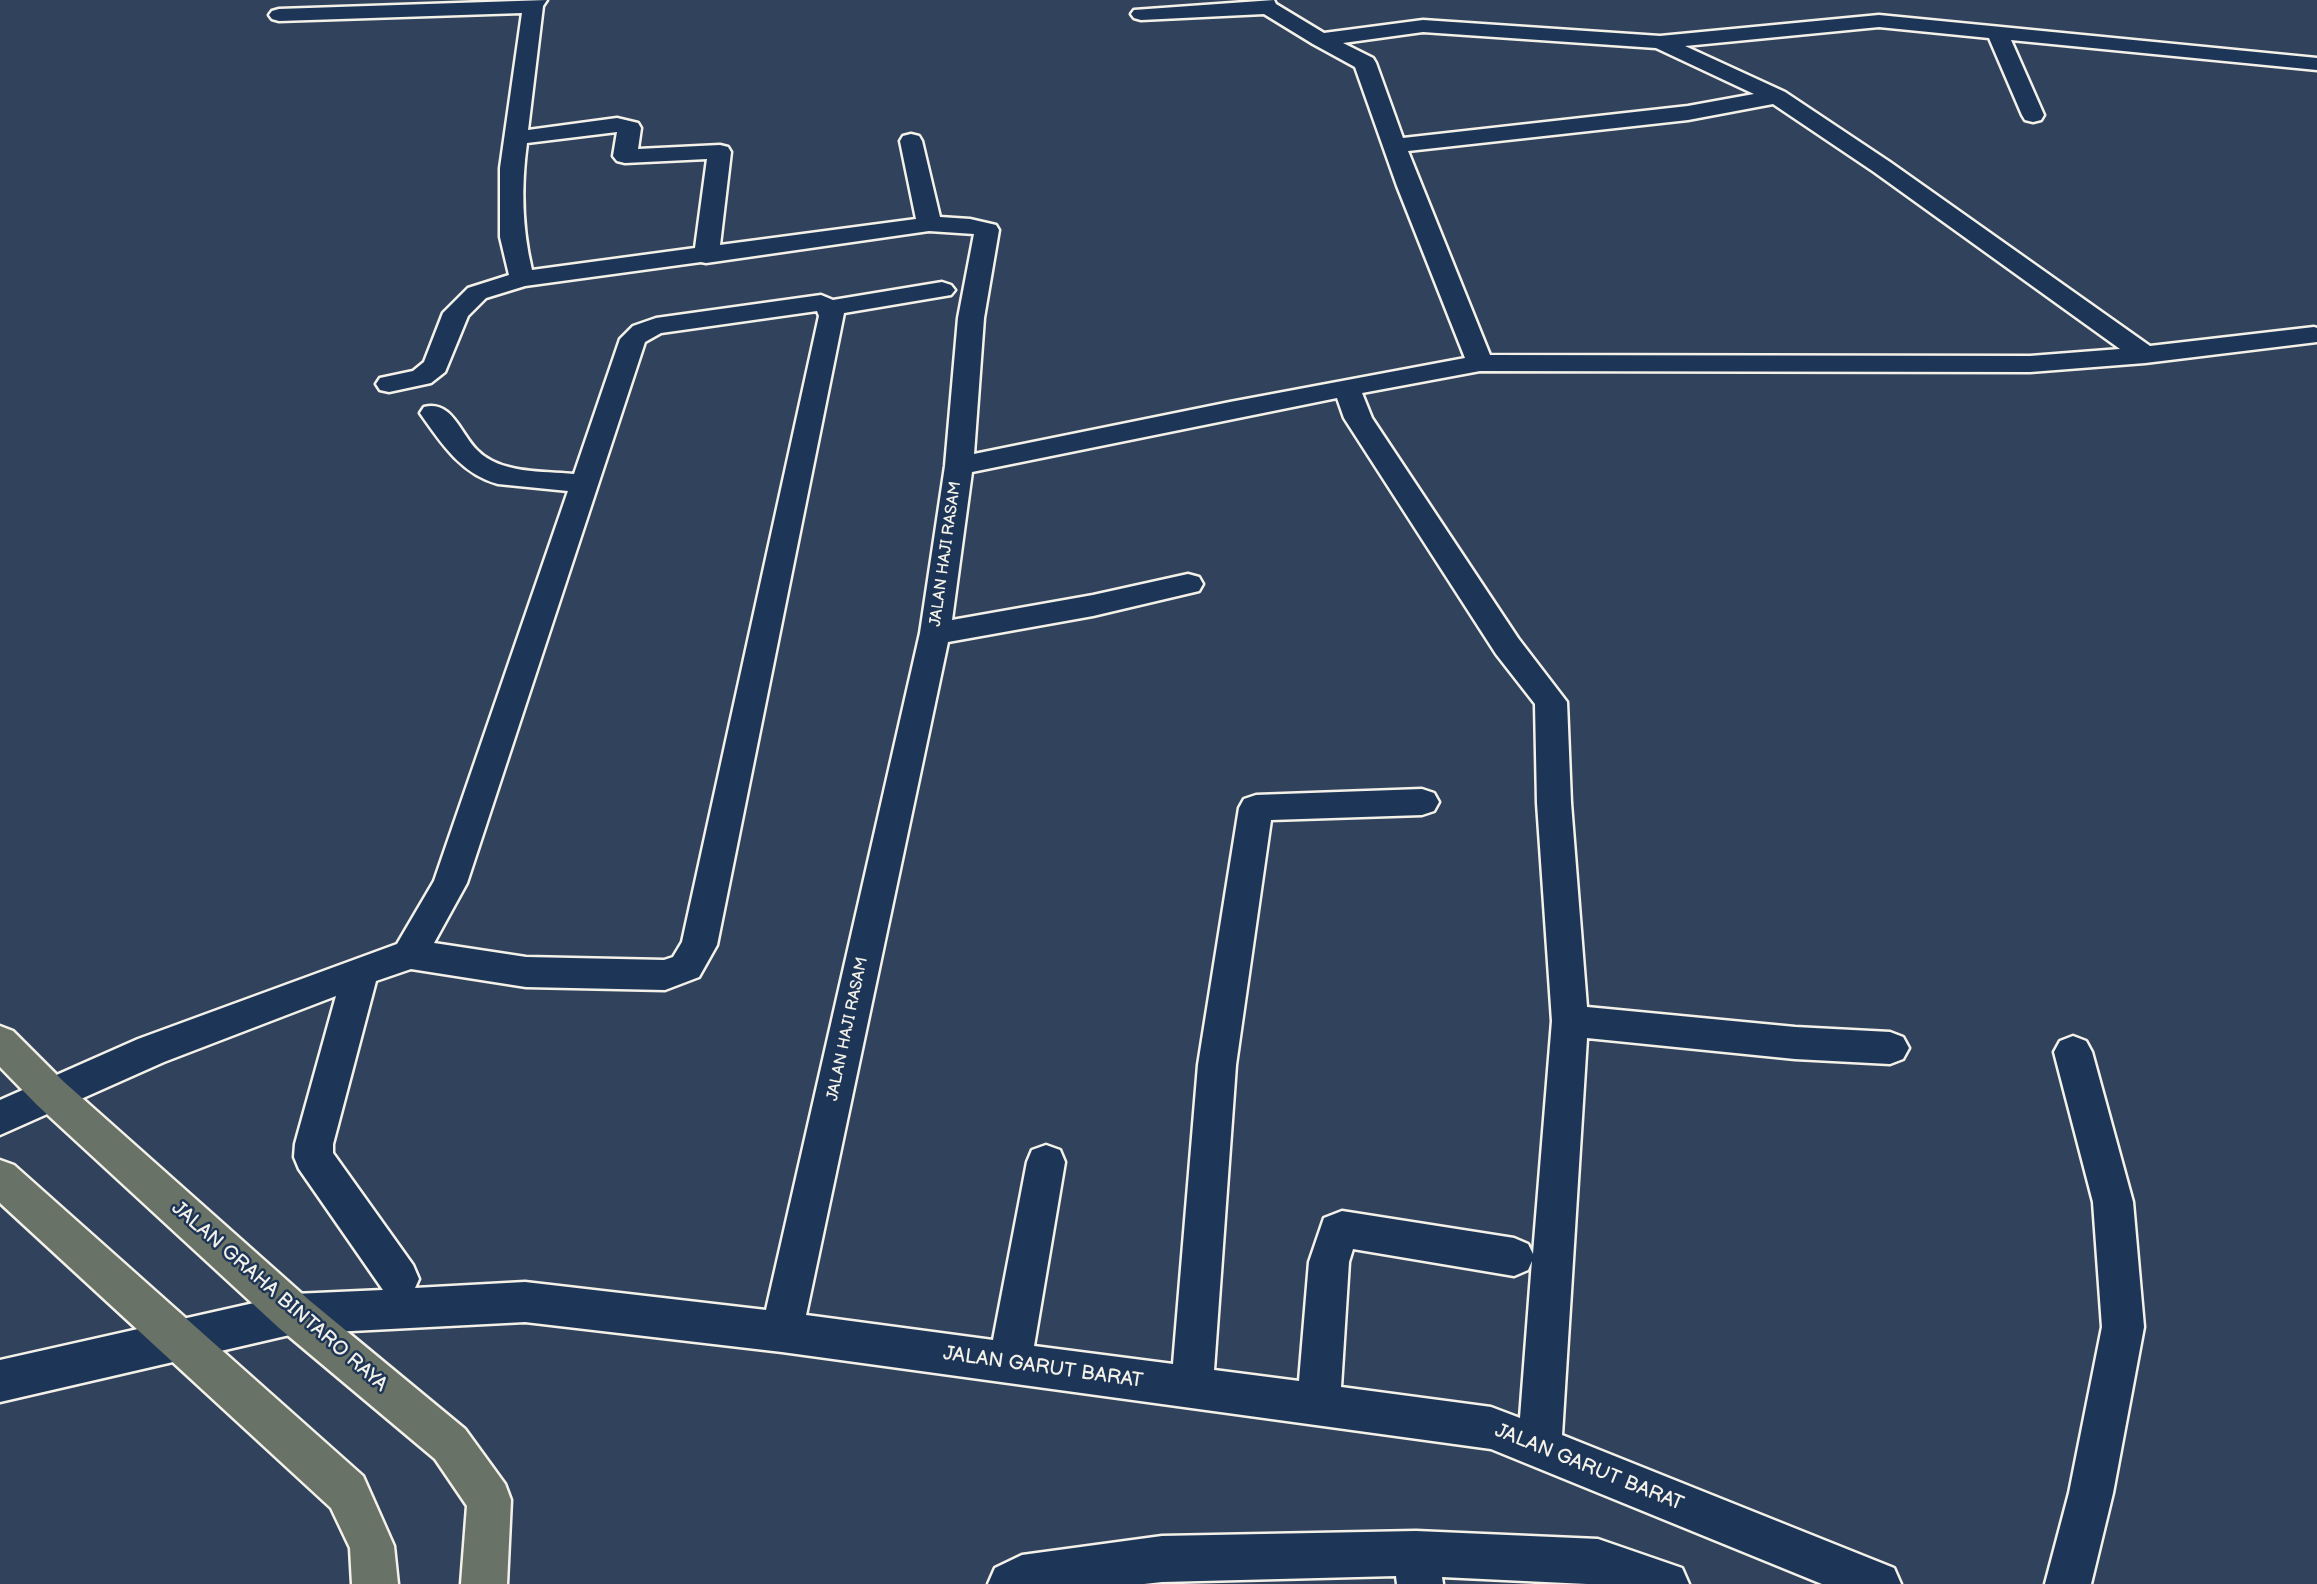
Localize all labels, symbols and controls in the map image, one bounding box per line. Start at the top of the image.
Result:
street label: JALAN HAJI RASAM [926,480,966,628]
street label: JALAN HAJI RASAM [823,955,873,1103]
street label: JALAN GRAHA BINTARO RAYA [166,1197,392,1397]
street label: JALAN GARUT BARAT [942,1342,1144,1394]
street label: JALAN GARUT BARAT [1491,1419,1687,1517]

